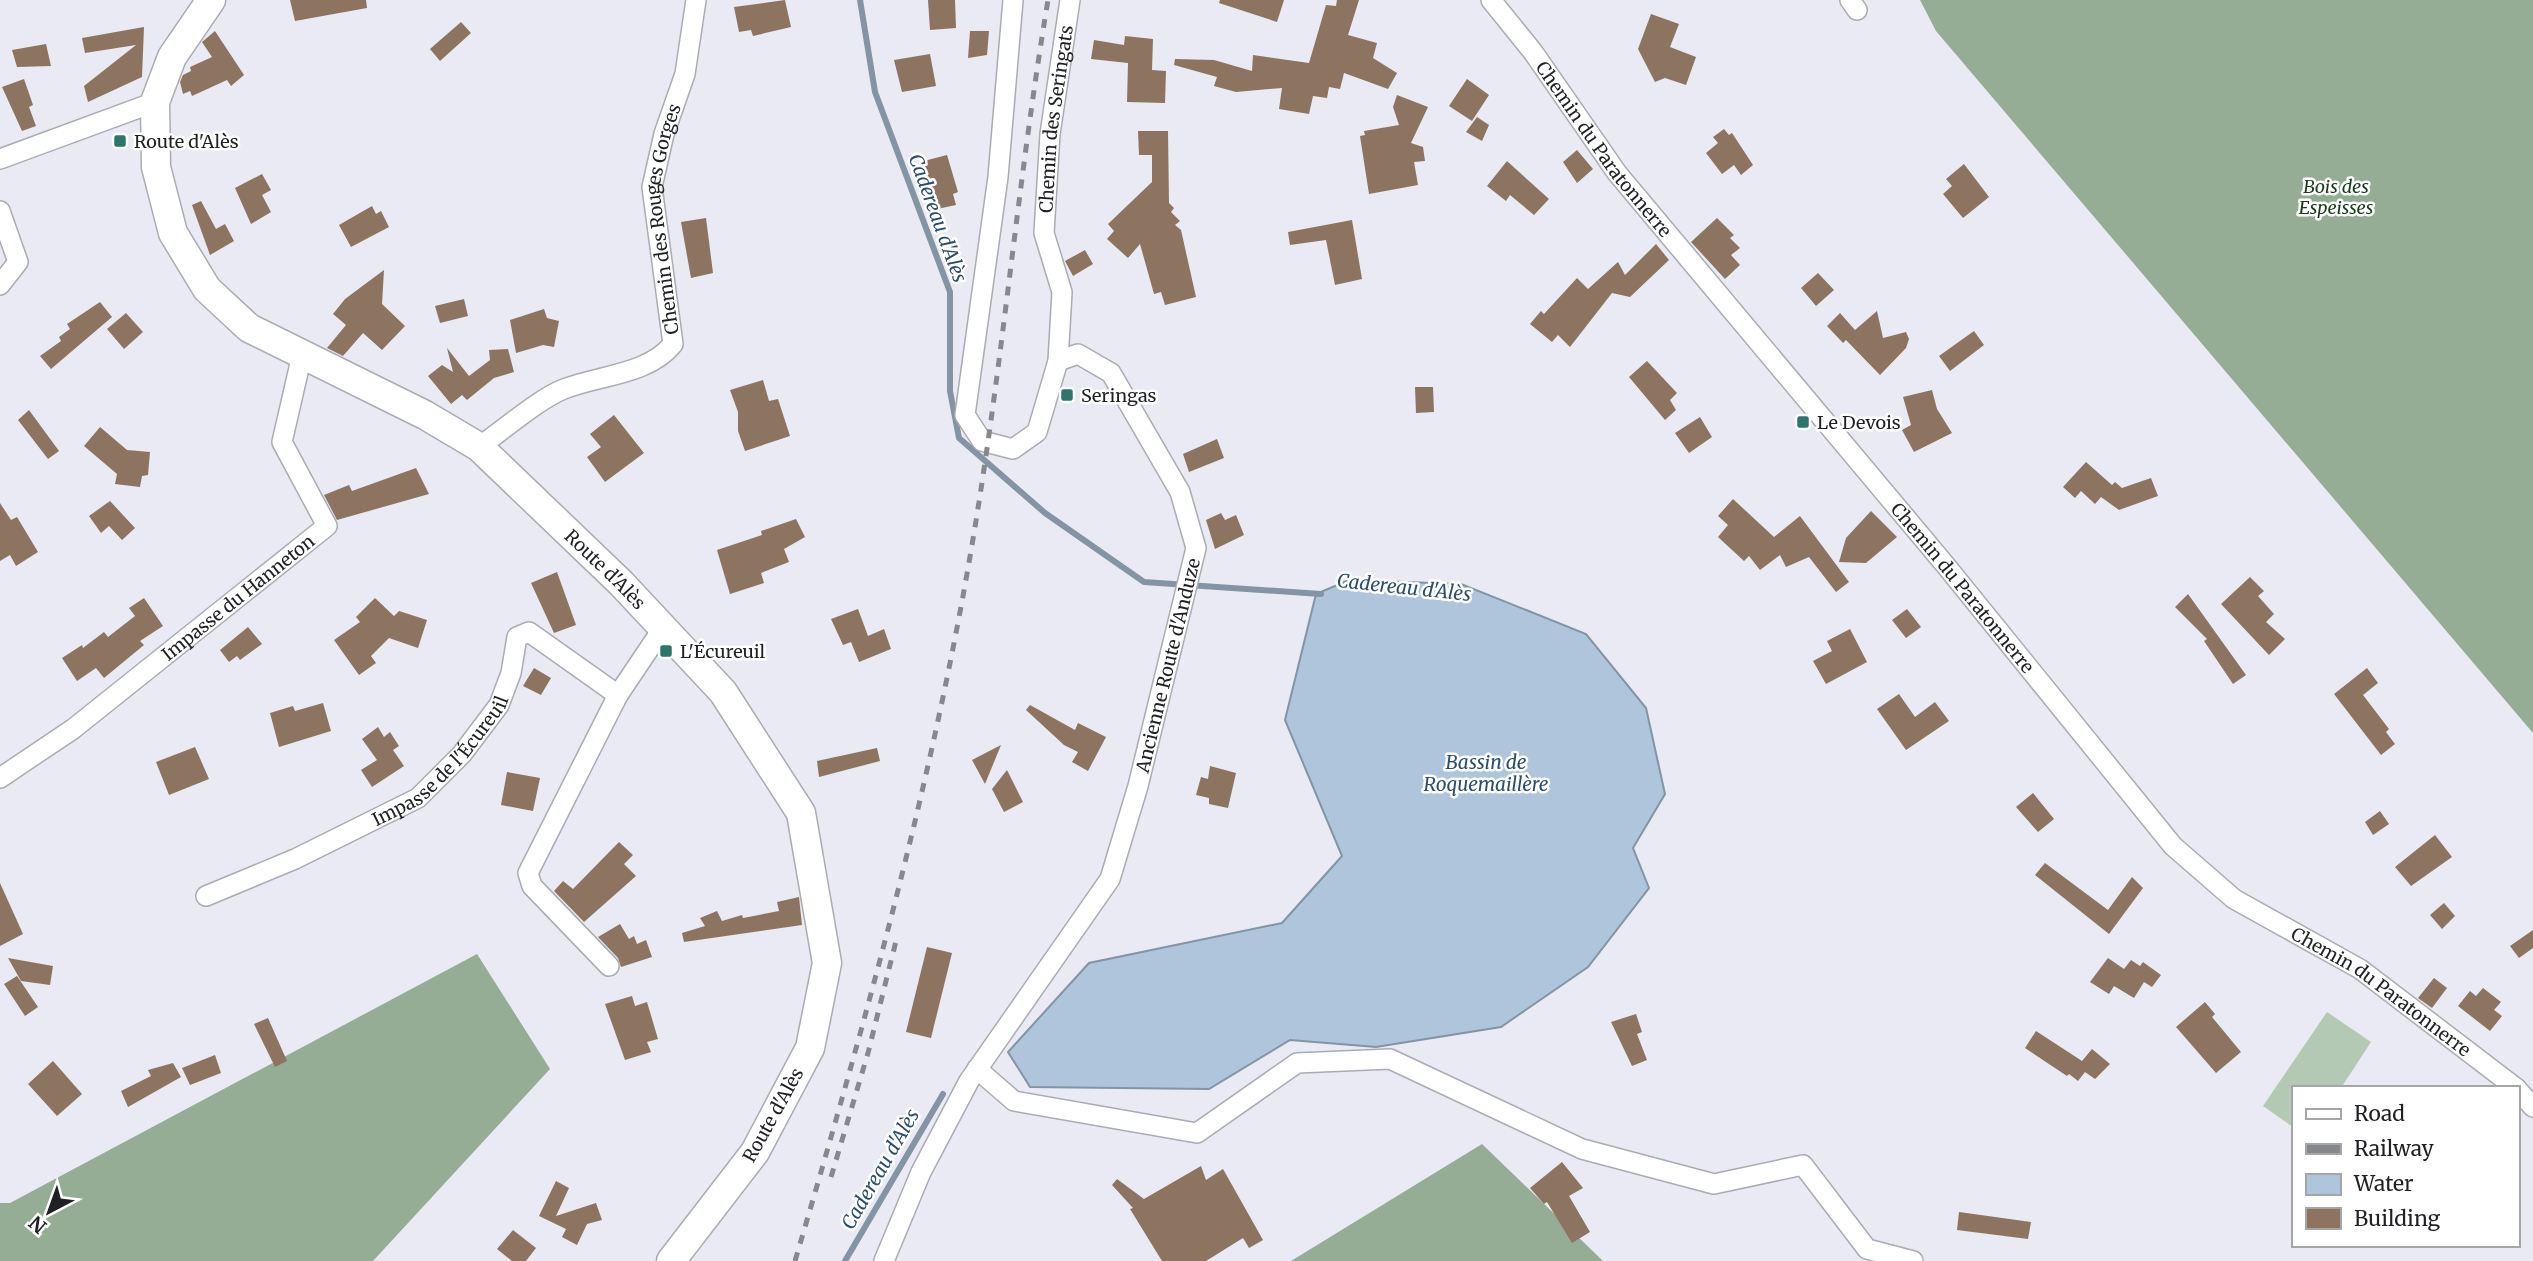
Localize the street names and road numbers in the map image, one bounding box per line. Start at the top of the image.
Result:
street label: Chemin des Seringats [1034,23,1078,213]
street label: Chemin du Paratonnerre [1531,56,1677,241]
street label: Chemin des Rouges Gorges [640,100,685,336]
street label: Chemin du Paratonnerre [1886,498,2039,677]
street label: Route d'Alès [560,524,651,614]
street label: Impasse du Hanneton [157,529,319,665]
street label: Ancienne Route d'Anduze [1130,556,1205,776]
street label: Impasse de l'Écureuil [368,692,513,831]
street label: Chemin du Paratonnerre [2287,922,2476,1061]
street label: Route d'Alès [738,1064,808,1166]

